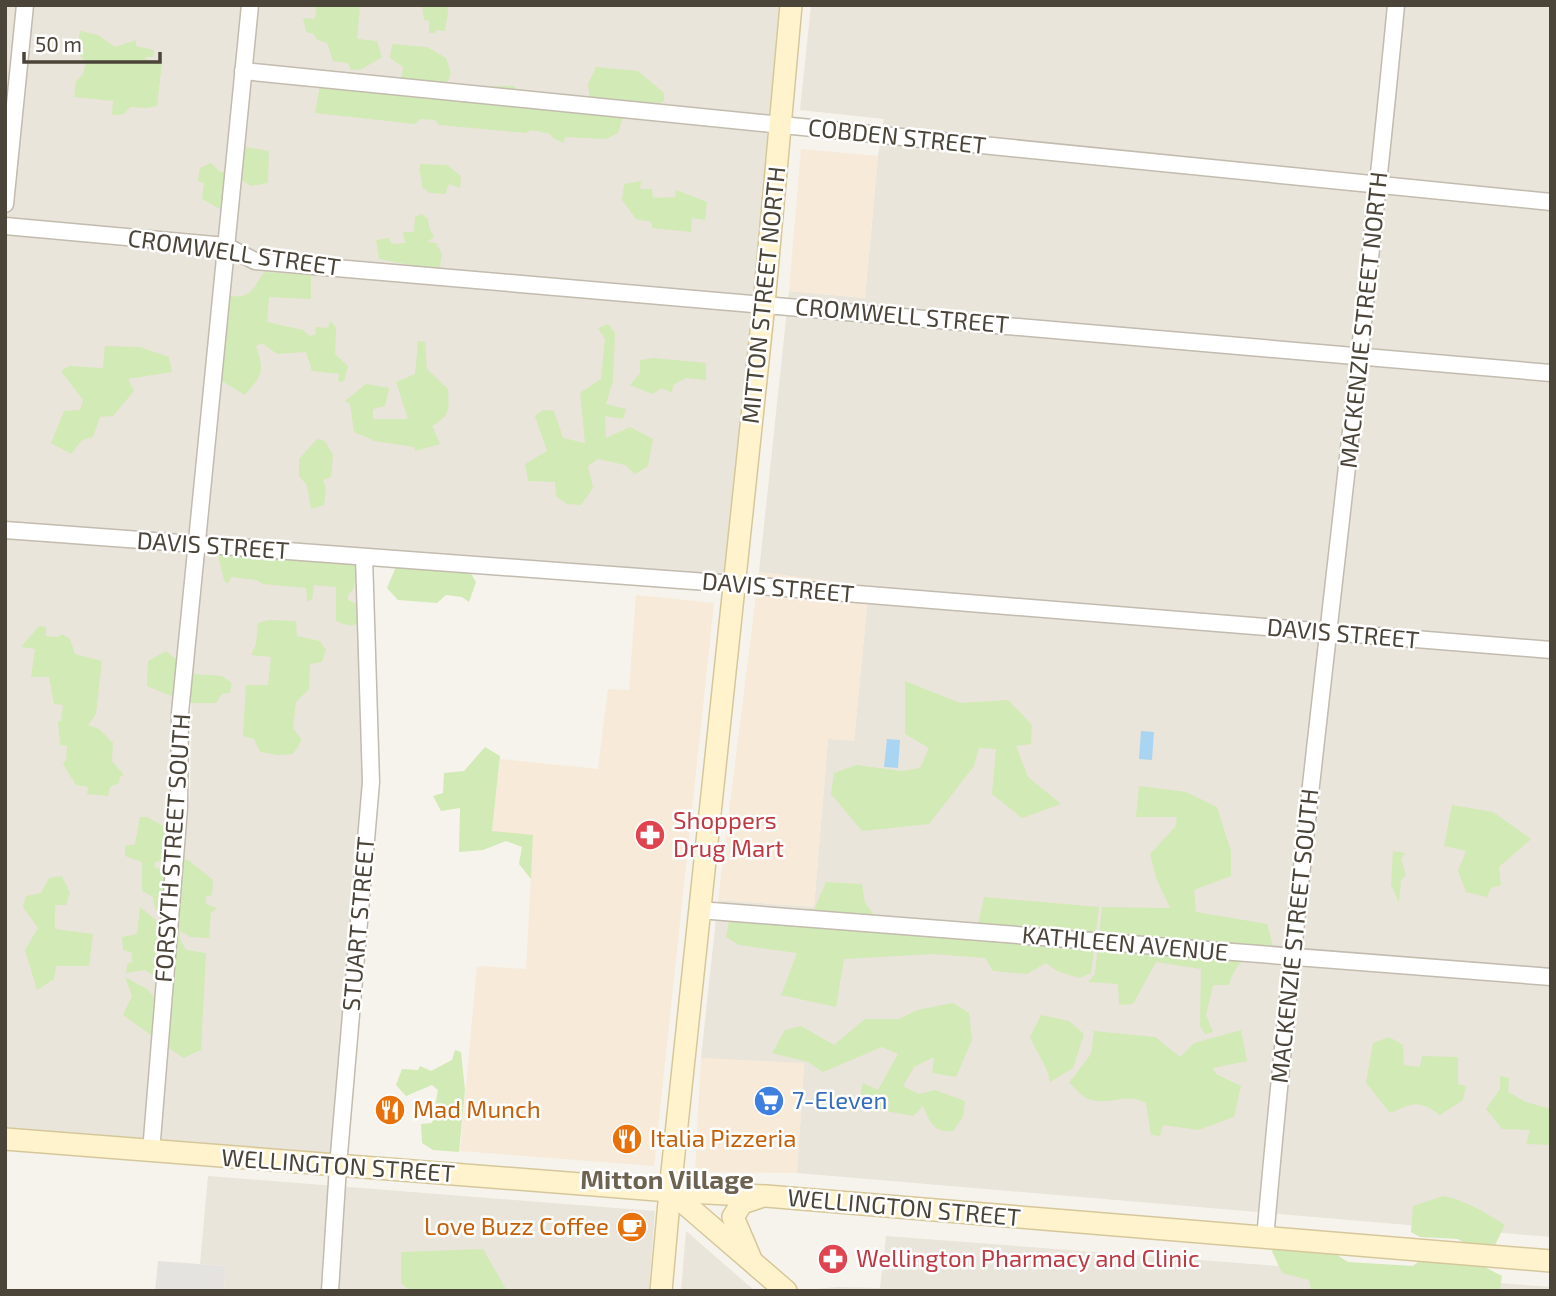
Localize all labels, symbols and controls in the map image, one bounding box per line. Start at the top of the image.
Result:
scale bar [24,21,161,65]
text: 50 m [35,31,82,56]
street label: COBDEN STREET [807,112,988,159]
street label: MITTON STREET NORTH [735,165,790,425]
street label: MACKENZIE STREET NORTH [1333,170,1393,470]
street label: CROMWELL STREET [126,222,342,281]
street label: CROMWELL STREET [794,291,1010,338]
street label: DAVIS STREET [136,525,290,564]
street label: DAVIS STREET [701,565,856,608]
street label: DAVIS STREET [1266,611,1421,654]
street label: FORSYTH STREET SOUTH [148,713,195,983]
street label: MACKENZIE STREET SOUTH [1264,787,1323,1085]
place label: Shoppers Drug Mart [673,805,784,862]
pharmacy icon: Shoppers Drug Mart [633,818,667,852]
street label: STUART STREET [335,836,380,1012]
street label: KATHLEEN AVENUE [1021,919,1230,966]
supermarket icon: 7-Eleven [752,1084,786,1118]
place label: 7-Eleven [792,1085,887,1114]
restaurant icon: Mad Munch [373,1093,407,1127]
place label: Mad Munch [413,1094,541,1123]
restaurant icon: Italia Pizzeria [610,1122,644,1156]
place label: Italia Pizzeria [650,1123,796,1152]
street label: WELLINGTON STREET [220,1142,456,1187]
district label: Mitton Village [580,1163,754,1194]
street label: WELLINGTON STREET [786,1182,1022,1231]
cafe icon: Love Buzz Coffee [615,1210,649,1244]
place label: Love Buzz Coffee [424,1211,609,1240]
pharmacy icon: Wellington Pharmacy and Clinic [816,1242,850,1276]
place label: Wellington Pharmacy and Clinic [856,1243,1200,1272]

